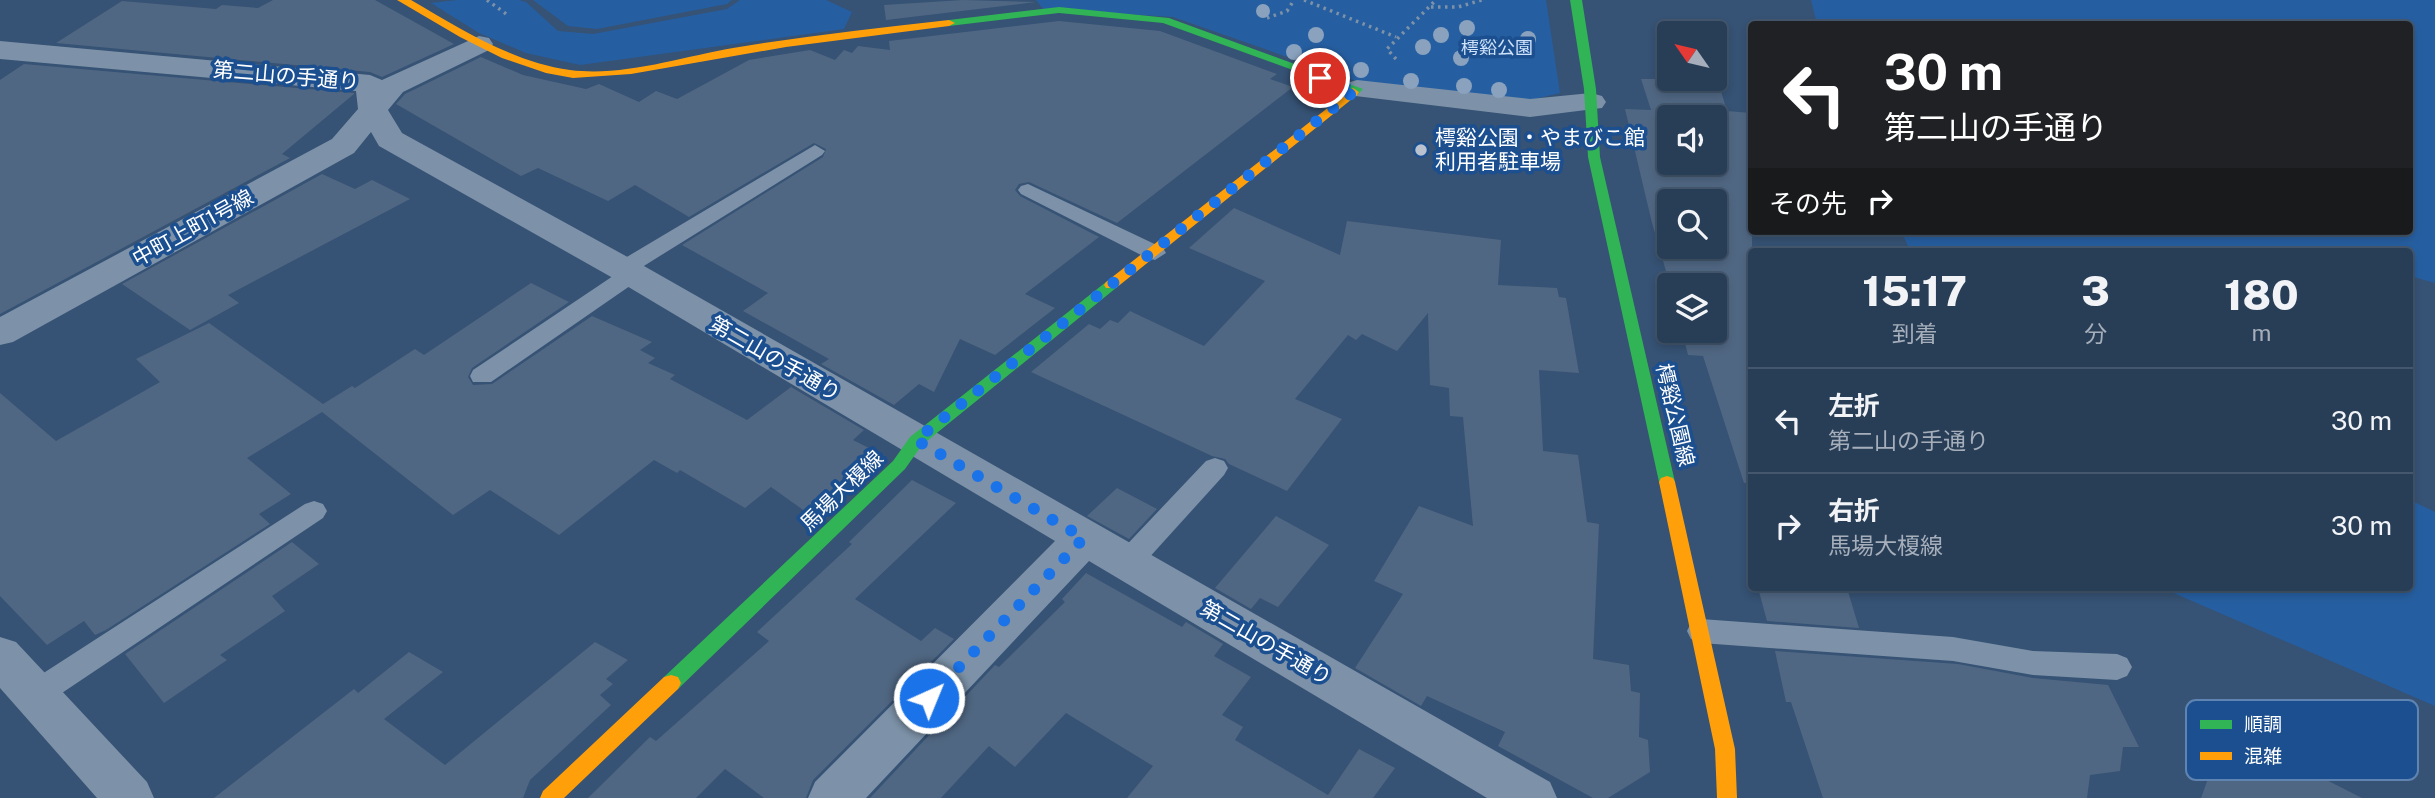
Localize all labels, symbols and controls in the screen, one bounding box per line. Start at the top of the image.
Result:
north arrow [1657,21,1727,91]
map controls [1657,21,1727,343]
park label: 樗谿公園 [1461,37,1533,58]
text: 30 m [1884,43,2003,101]
pin [1290,48,1350,108]
icon: left [1769,49,1860,140]
street label: 第二山の手通り [212,57,360,94]
icon: arrive [1301,59,1339,97]
button: sound [1657,105,1727,175]
text: 第二山の手通り [1884,109,2108,146]
place label: 樗谿公園・やまびこ館 利用者駐車場 [1435,125,1645,174]
marker: 樗谿公園・やまびこ館 利用者駐車場 [1413,142,1429,158]
icon: right [1861,182,1899,220]
street label: 中町上町1号線 [128,184,258,271]
text: その先 [1769,188,1847,219]
button: search [1657,189,1727,259]
text: 15:17 [1862,266,1967,315]
text: 3 [2081,266,2110,315]
text: 180 [2224,270,2299,319]
button: layers [1657,273,1727,343]
street label: 第二山の手通り [705,311,845,406]
text: m [2251,319,2271,346]
text: 到着 [1892,320,1938,347]
text: 分 [2084,320,2107,347]
street label: 樗谿公園線 [1651,361,1699,469]
text: 左折 [1828,390,1880,421]
icon: left [1769,402,1807,440]
text: 30 m [2331,405,2392,436]
text: 第二山の手通り [1828,427,1989,454]
street label: 馬場大榎線 [795,445,888,536]
text: 右折 [1828,495,1880,526]
icon: right [1769,507,1807,545]
text: 30 m [2331,510,2392,541]
text: 馬場大榎線 [1828,532,1943,559]
street label: 第二山の手通り [1196,595,1336,690]
position arrow [892,661,966,735]
legend [2186,700,2418,780]
text: 順調 [2244,713,2282,735]
text: 混雑 [2244,745,2282,767]

